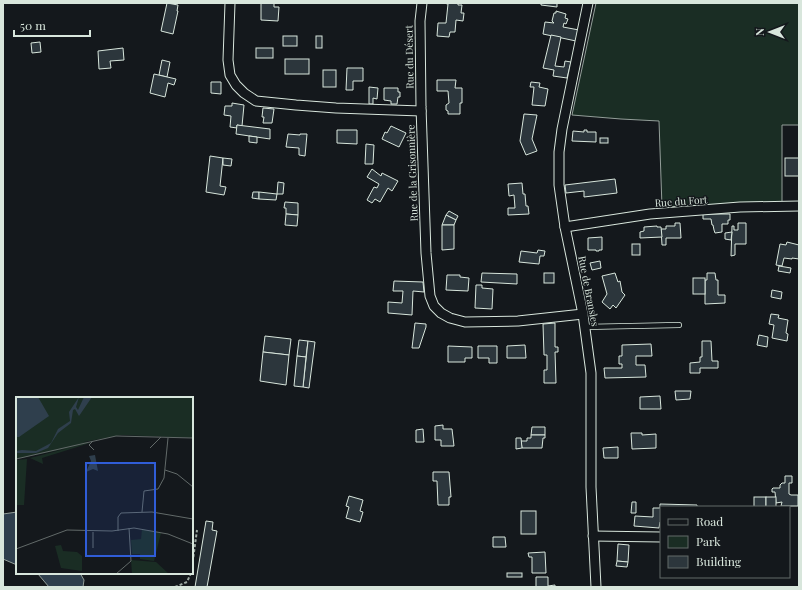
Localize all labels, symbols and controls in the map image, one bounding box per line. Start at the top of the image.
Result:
scale bar [14,12,90,38]
north arrow [750,12,790,52]
text: 50 m [20,17,46,33]
street label: Rue du Désert [401,25,417,89]
text: N [752,28,767,36]
street label: Rue de la Grisonnière [403,124,421,222]
street label: Rue du Fort [654,192,708,210]
street label: Rue de Bransles [575,255,603,327]
inset map [16,397,193,574]
legend [660,506,790,578]
text: Road [696,513,723,529]
text: Park [696,533,721,549]
text: Building [696,553,742,569]

